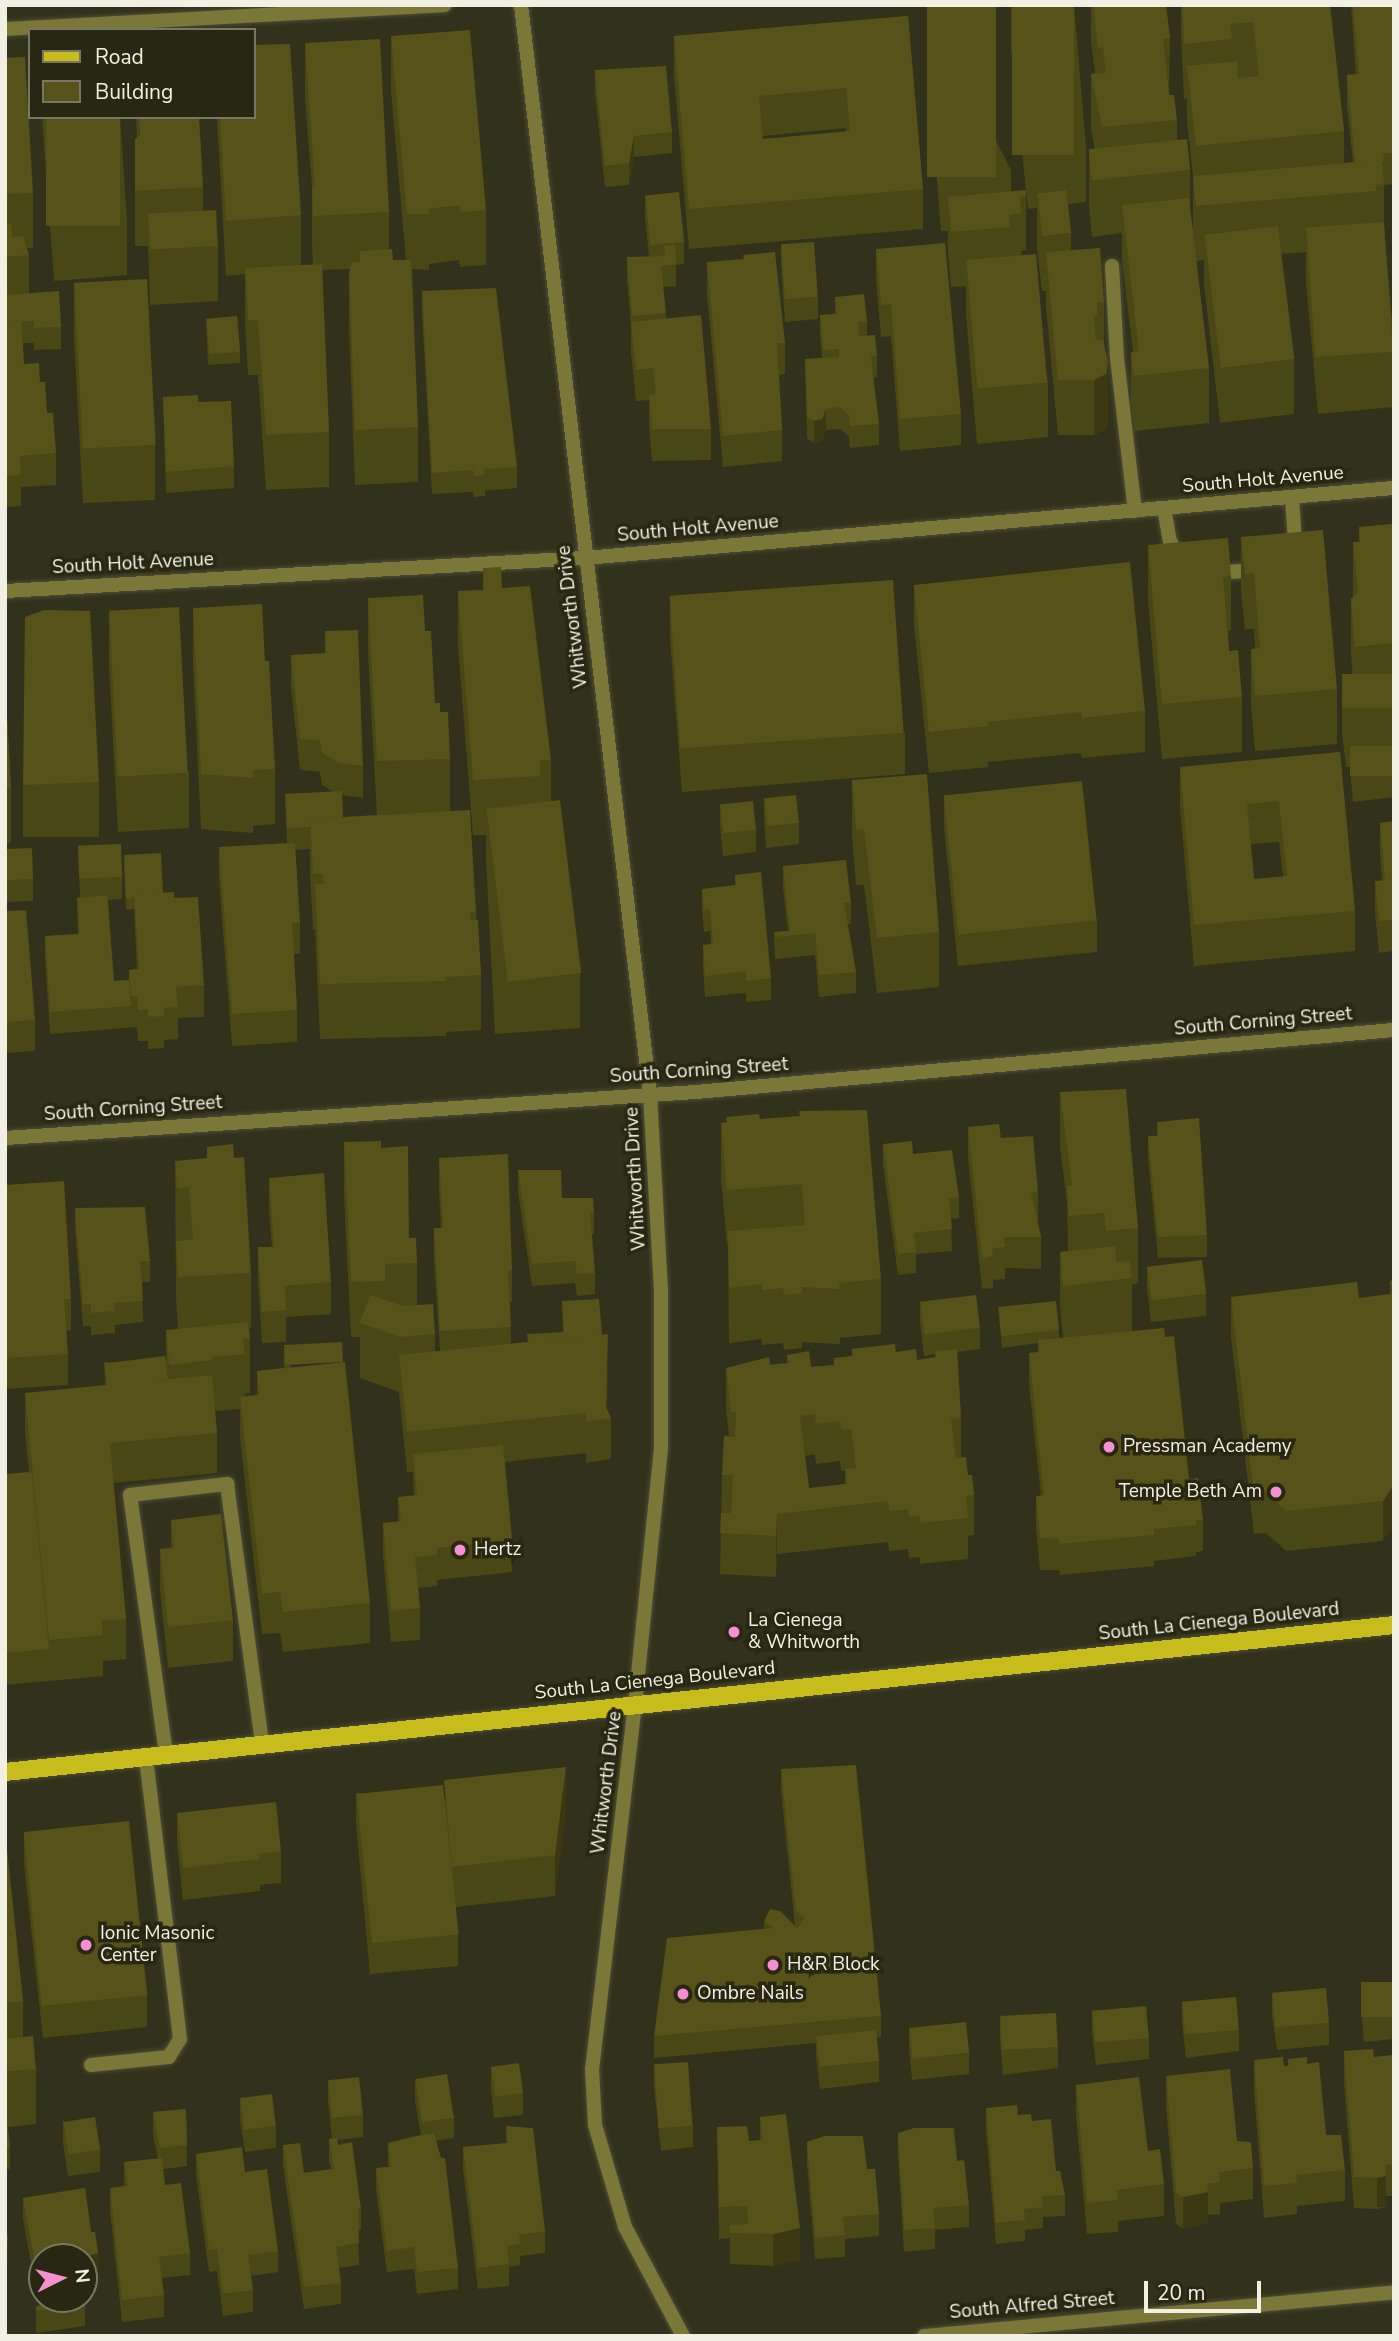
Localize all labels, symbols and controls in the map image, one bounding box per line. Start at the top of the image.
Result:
legend [28,28,256,119]
text: Road [95,43,144,71]
text: Building [95,78,173,106]
street label: South Holt Avenue [1181,462,1345,498]
street label: South Holt Avenue [616,511,780,547]
street label: Whitworth Drive [553,544,593,690]
street label: South Holt Avenue [52,548,214,580]
street label: South Corning Street [1173,1003,1353,1041]
street label: South Corning Street [609,1053,789,1089]
street label: South Corning Street [43,1091,223,1127]
street label: Whitworth Drive [621,1107,651,1251]
place label: Pressman Academy [1123,1436,1292,1458]
marker: Pressman Academy [1101,1439,1117,1455]
place label: Temple Beth Am [1119,1481,1262,1503]
marker: Temple Beth Am [1268,1484,1284,1500]
place label: Hertz [474,1539,521,1561]
marker: Hertz [452,1542,468,1558]
street label: South La Cienega Boulevard [1098,1598,1340,1646]
place label: La Cienega & Whitworth [748,1610,860,1654]
marker: La Cienega & Whitworth [726,1624,742,1640]
street label: South La Cienega Boulevard [534,1657,776,1705]
street label: Whitworth Drive [587,1710,627,1856]
place label: Ionic Masonic Center [100,1923,214,1967]
marker: Ionic Masonic Center [78,1937,94,1953]
place label: H&R Block [787,1954,879,1976]
marker: H&R Block [765,1957,781,1973]
place label: Ombre Nails [697,1983,804,2005]
marker: Ombre Nails [675,1986,691,2002]
north arrow [28,2243,98,2313]
text: N [68,2268,96,2284]
scale bar [1147,2268,1264,2312]
text: 20 m [1157,2279,1206,2307]
street label: South Alfred Street [949,2287,1115,2325]

